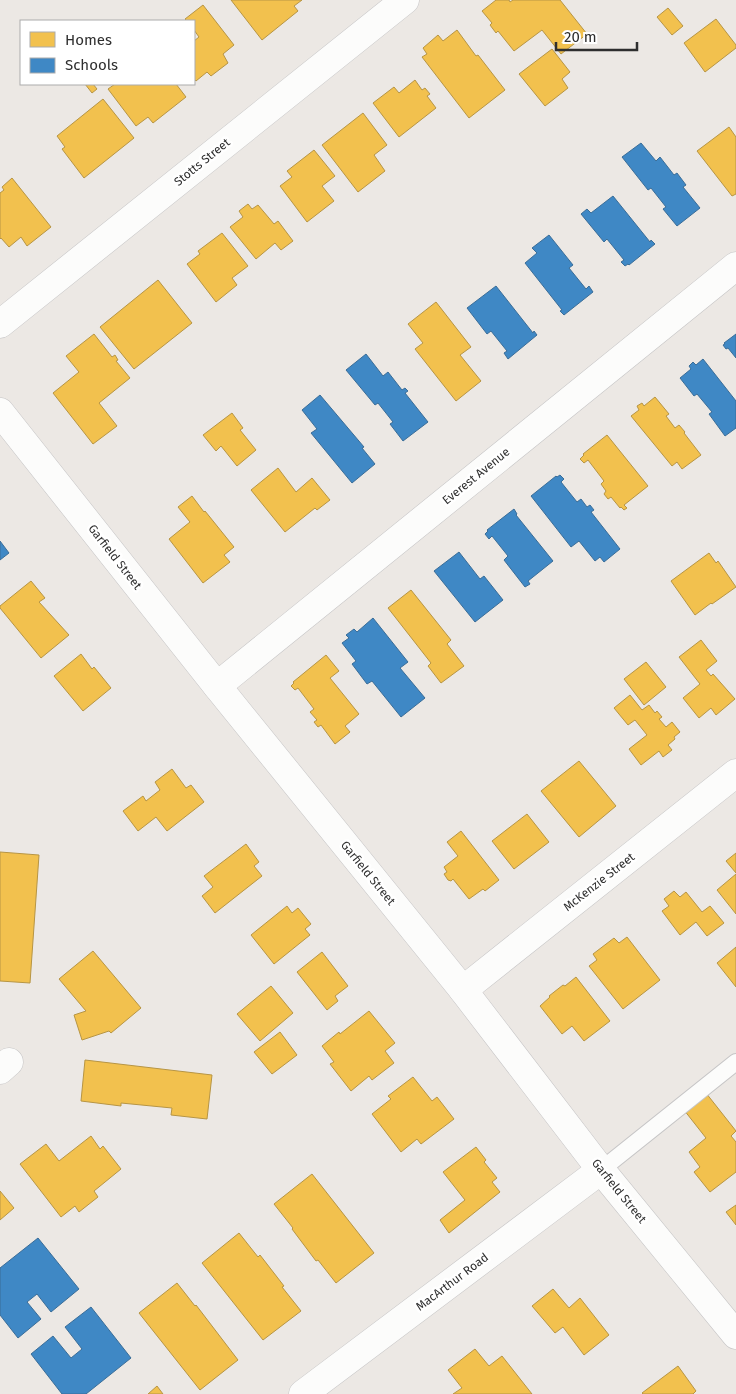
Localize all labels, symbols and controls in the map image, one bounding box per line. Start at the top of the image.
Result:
legend [20,20,195,85]
scale bar [556,20,637,52]
text: 20 m [564,28,597,46]
text: Homes [65,31,112,49]
text: Schools [65,56,118,74]
street label: Stotts Street [171,135,233,189]
street label: Everest Avenue [440,445,512,507]
street label: Garfield Street [85,522,145,593]
street label: Garfield Street [338,838,399,908]
street label: McKenzie Street [561,849,638,914]
street label: Garfield Street [589,1156,650,1226]
street label: MacArthur Road [413,1250,491,1314]

